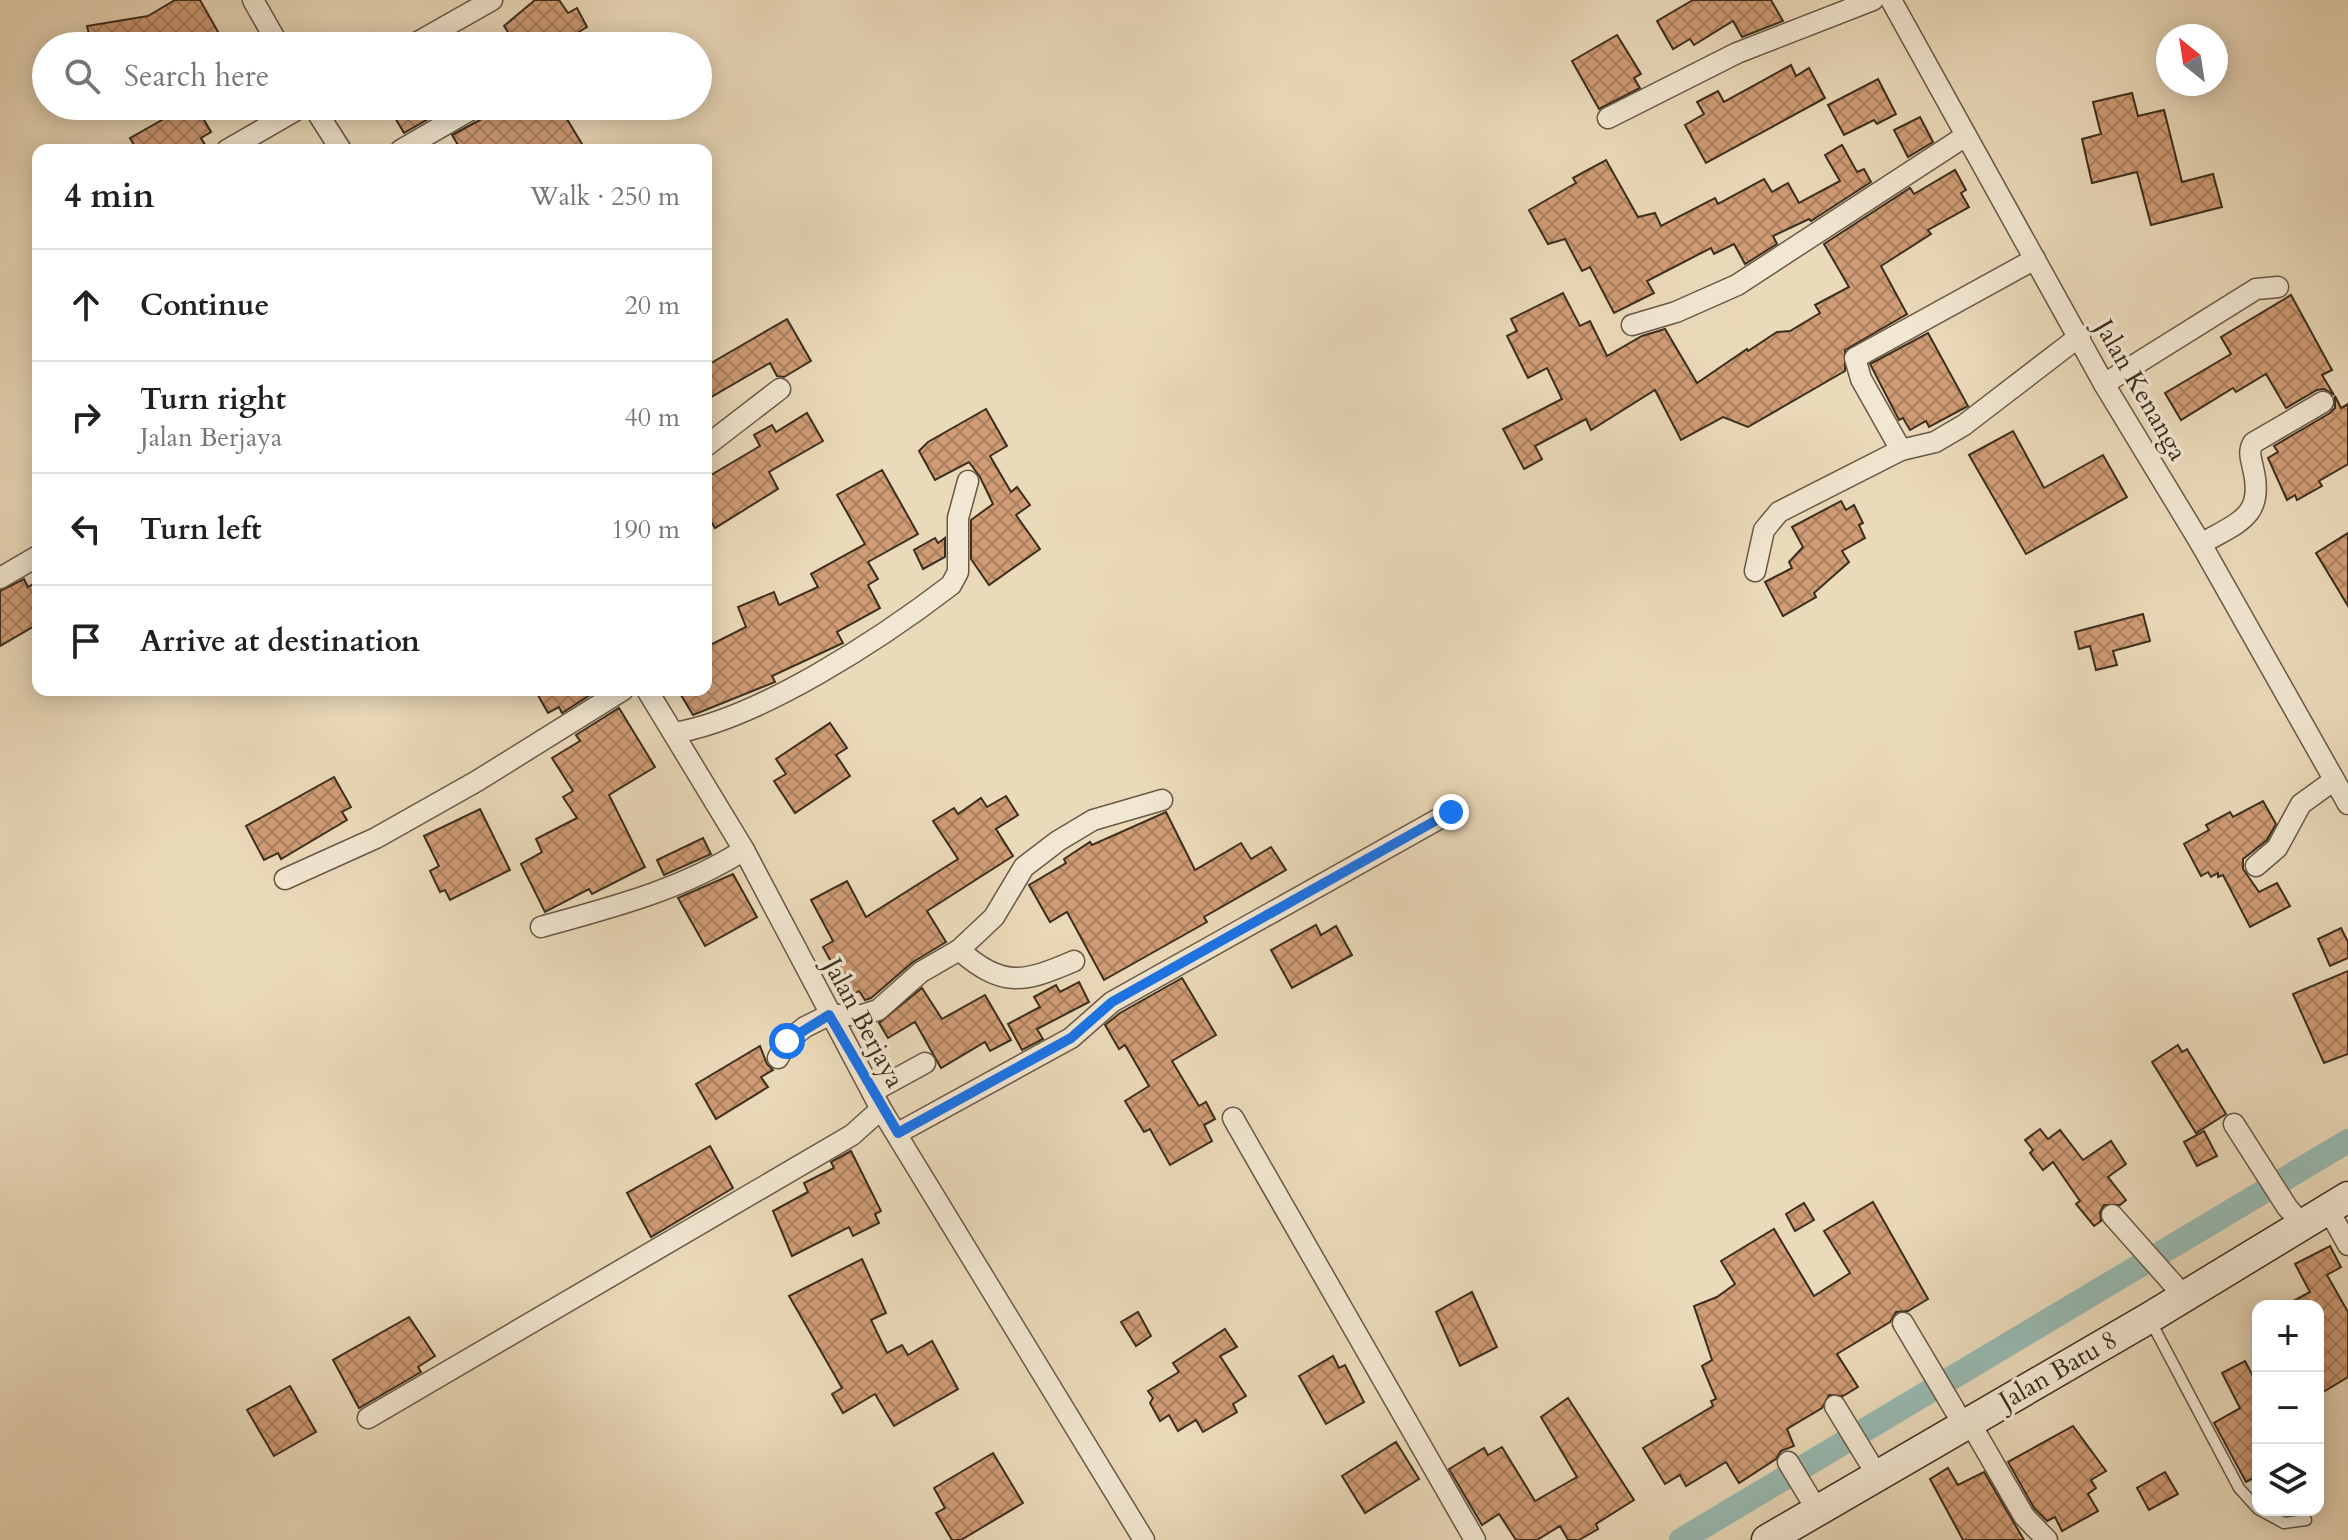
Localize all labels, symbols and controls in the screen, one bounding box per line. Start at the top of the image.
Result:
north arrow [2156,24,2228,96]
search box [32,32,712,120]
icon: search [60,54,104,98]
text: Search here [124,56,269,97]
text: 4 min [64,173,155,219]
text: Walk · 250 m [530,179,680,214]
icon: ahead [64,283,108,327]
text: Continue [140,285,269,326]
text: 20 m [624,288,680,323]
street label: Jalan Kenanga [2084,310,2196,467]
text: Turn right [140,379,286,420]
icon: right [64,395,108,439]
text: 40 m [624,400,680,435]
text: Jalan Berjaya [140,420,282,455]
icon: left [64,507,108,551]
text: Turn left [140,509,262,550]
text: 190 m [611,512,680,547]
icon: arrive [64,619,108,663]
text: Arrive at destination [140,621,420,662]
route end [1433,794,1469,830]
street label: Jalan Berjaya [813,949,913,1094]
route start [769,1023,805,1059]
map controls [2252,1300,2324,1516]
button: + [2252,1300,2324,1372]
street label: Jalan Batu 8 [1989,1322,2124,1420]
button: − [2252,1372,2324,1444]
button: layers [2252,1444,2324,1516]

